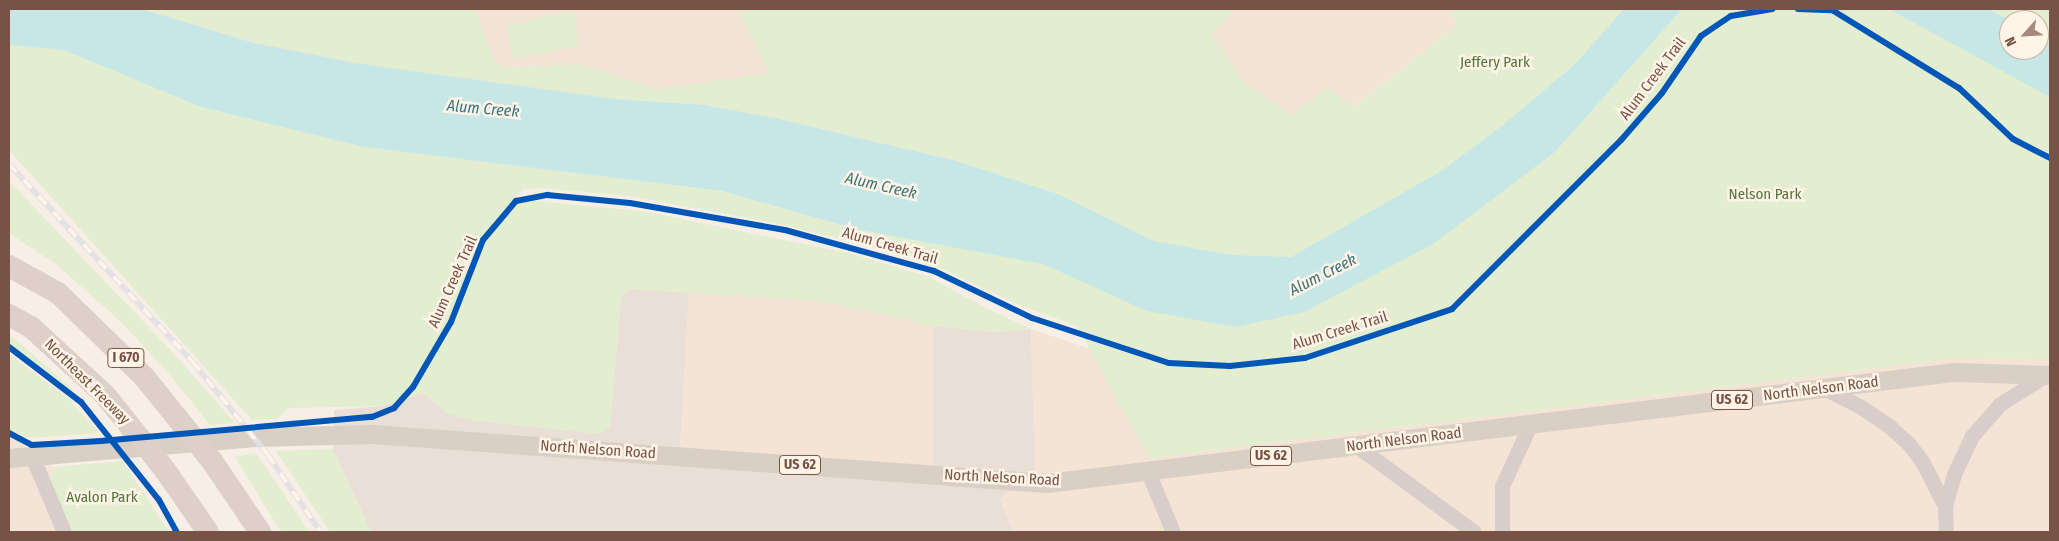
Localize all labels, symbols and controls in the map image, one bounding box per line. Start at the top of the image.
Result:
north arrow [1999,10,2049,60]
street label: Alum Creek Trail [1616,34,1690,124]
text: N [2001,34,2020,49]
park label: Jeffery Park [1460,54,1530,72]
water label: Alum Creek [446,96,520,122]
water label: Alum Creek [843,168,919,204]
park label: Nelson Park [1729,186,1801,204]
street label: Alum Creek Trail [840,224,940,268]
street label: Alum Creek Trail [425,233,481,331]
water label: Alum Creek [1286,250,1360,300]
street label: Alum Creek Trail [1290,308,1390,354]
street label: Northeast Freeway [41,336,133,428]
road number: I 670 [107,346,145,369]
street label: North Nelson Road [1762,373,1880,405]
road number: US 62 [1711,388,1753,412]
street label: North Nelson Road [1345,424,1463,456]
street label: North Nelson Road [540,437,656,463]
road number: US 62 [1250,444,1292,468]
road number: US 62 [779,454,821,476]
street label: North Nelson Road [944,466,1060,490]
park label: Avalon Park [66,489,138,507]

